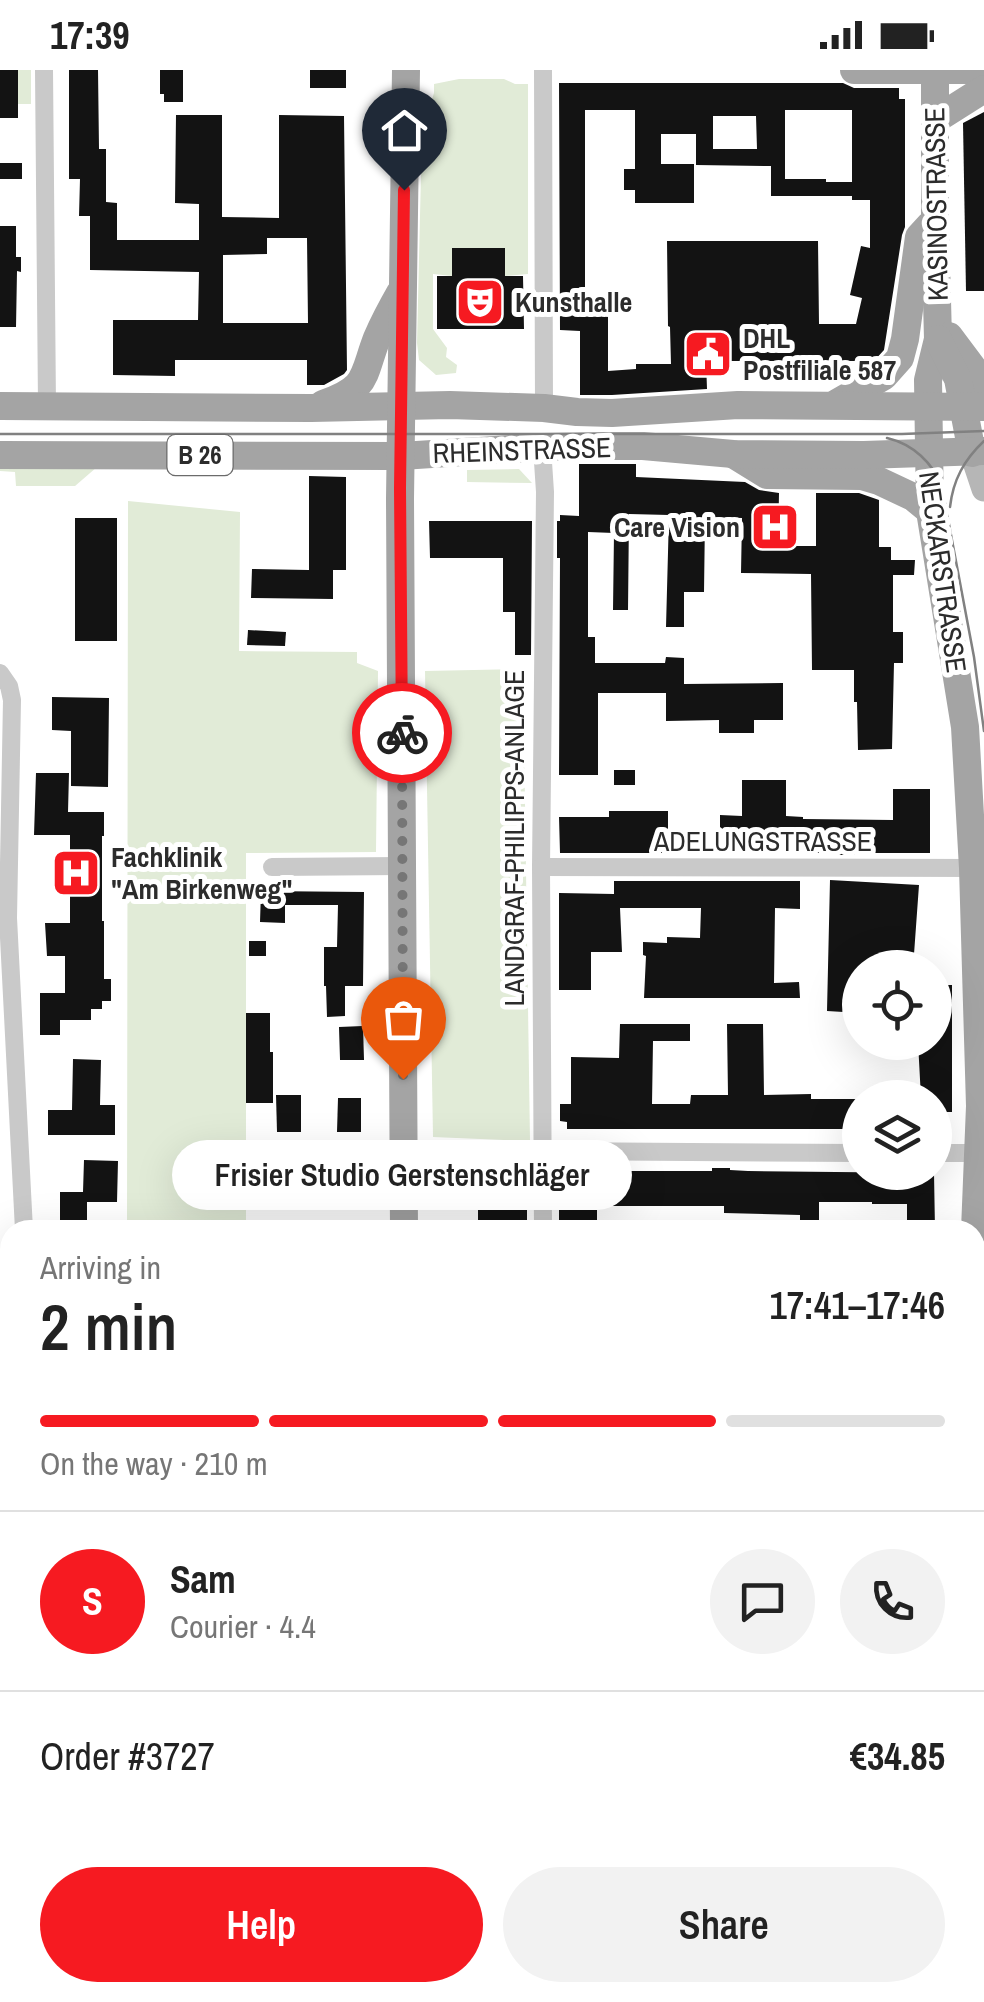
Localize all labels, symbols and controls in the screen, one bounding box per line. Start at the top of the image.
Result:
text: 17:39 [50,10,130,61]
pin [362,88,447,191]
icon: home [377,103,432,158]
street label: KASINOSTRASSE [915,107,957,301]
theatre icon: Kunsthalle [454,276,506,328]
place label: Kunsthalle [515,283,632,321]
place label: DHL Postfiliale 587 [743,319,896,389]
public building icon: DHL Postfiliale 587 [682,328,734,380]
street label: RHEINSTRASSE [432,428,612,472]
road number: B 26 [168,435,232,475]
street label: NECKARSTRASSE [910,469,976,675]
hospital icon: Care Vision [749,501,801,553]
place label: Care Vision [614,508,740,546]
street label: LANDGRAF-PHILIPPS-ANLAGE [495,670,533,1006]
courier [352,683,452,783]
icon: bike [375,706,430,761]
street label: ADELUNGSTRASSE [653,822,872,860]
place label: Fachklinik "Am Birkenweg" [111,838,292,908]
hospital icon: Fachklinik "Am Birkenweg" [50,847,102,899]
map controls [842,950,952,1190]
button: locate [842,950,952,1060]
pin [361,977,446,1080]
icon: bag [376,992,431,1047]
button: layers [842,1080,952,1190]
callout: Frisier Studio Gerstenschläger [173,1139,633,1209]
text: Frisier Studio Gerstenschläger [214,1153,590,1196]
text: Arriving in [40,1246,161,1289]
text: 17:41–17:46 [769,1280,945,1331]
text: 2 min [40,1283,177,1370]
text: On the way · 210 m [40,1442,268,1485]
button: chat [710,1549,815,1654]
button: phone [840,1549,945,1654]
text: Sam [170,1554,236,1605]
text: S [82,1576,103,1627]
text: Courier · 4.4 [170,1605,316,1648]
text: Order #3727 [40,1731,215,1782]
text: €34.85 [850,1731,945,1782]
button: Help [40,1867,483,1982]
button: Share [503,1867,945,1982]

